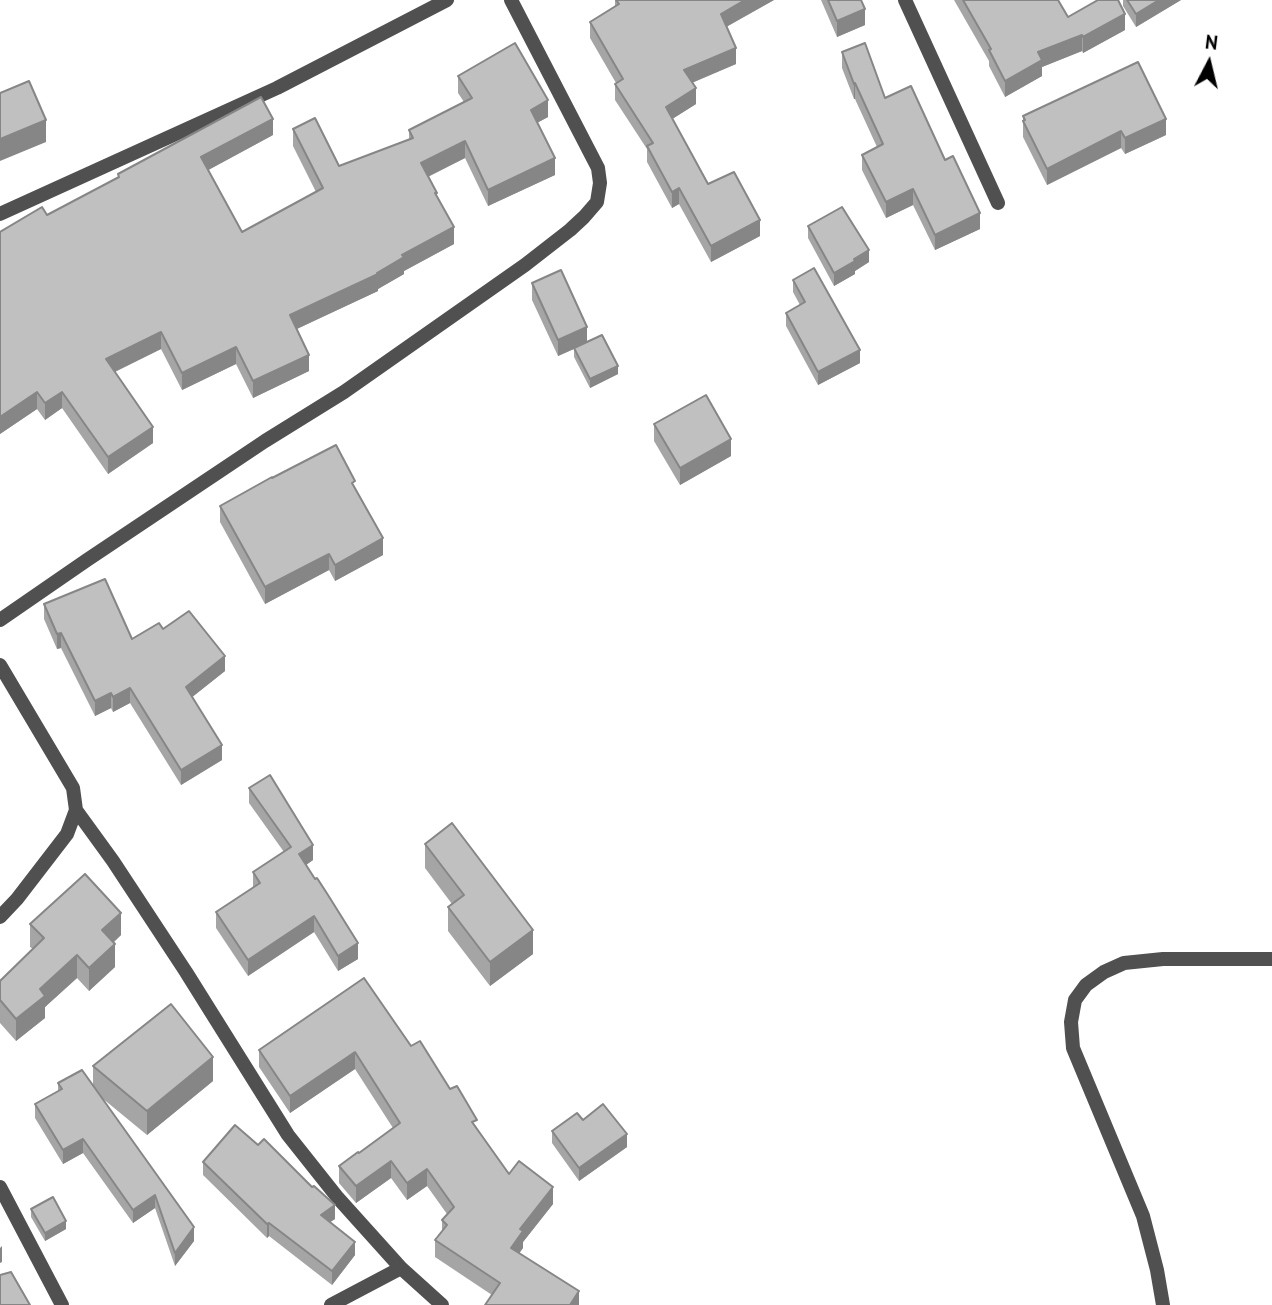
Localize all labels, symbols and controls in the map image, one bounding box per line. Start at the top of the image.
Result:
north arrow [1174,28,1244,98]
text: N [1204,29,1219,55]

